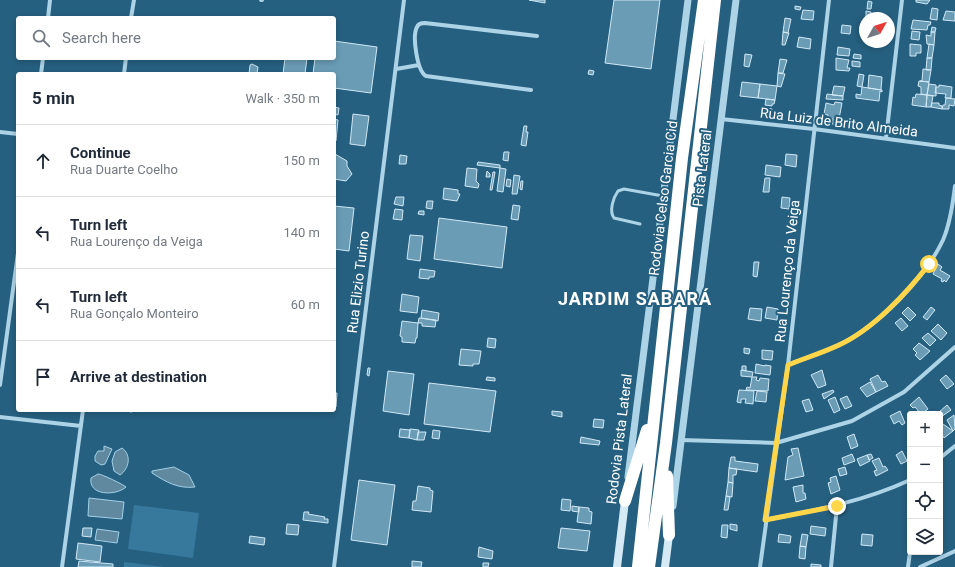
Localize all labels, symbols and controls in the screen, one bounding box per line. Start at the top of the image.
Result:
north arrow [859,12,895,48]
search box [16,16,336,60]
icon: search [30,27,52,49]
text: Search here [62,29,141,47]
text: 5 min [32,88,75,108]
text: Walk · 350 m [245,91,320,106]
street label: Rua Luiz de Brito Almeida [759,104,919,140]
street label: Rodovia Celso Garcia Cid [646,119,680,277]
street label: Pista Lateral [689,128,715,208]
text: Continue [70,144,131,162]
icon: ahead [32,150,54,172]
text: 150 m [283,153,320,168]
text: Rua Duarte Coelho [70,162,178,177]
street label: Rua Lourenço da Veiga [772,199,802,343]
text: Turn left [70,216,127,234]
icon: left [32,222,54,244]
text: 140 m [283,225,320,240]
street label: Rua Elizio Turino [344,230,372,334]
text: Rua Lourenço da Veiga [70,234,203,249]
route start [920,255,938,273]
text: Turn left [70,288,127,306]
district label: JARDIM SABARÁ [558,288,712,309]
icon: left [32,294,54,316]
text: 60 m [291,297,320,312]
text: Rua Gonçalo Monteiro [70,306,199,321]
icon: arrive [32,366,54,388]
text: Arrive at destination [70,368,207,386]
street label: Rodovia Pista Lateral [603,373,635,505]
map controls [907,411,943,555]
button: + [907,411,943,447]
button: − [907,447,943,483]
button: locate [907,483,943,519]
route end [828,497,846,515]
button: layers [907,519,943,555]

